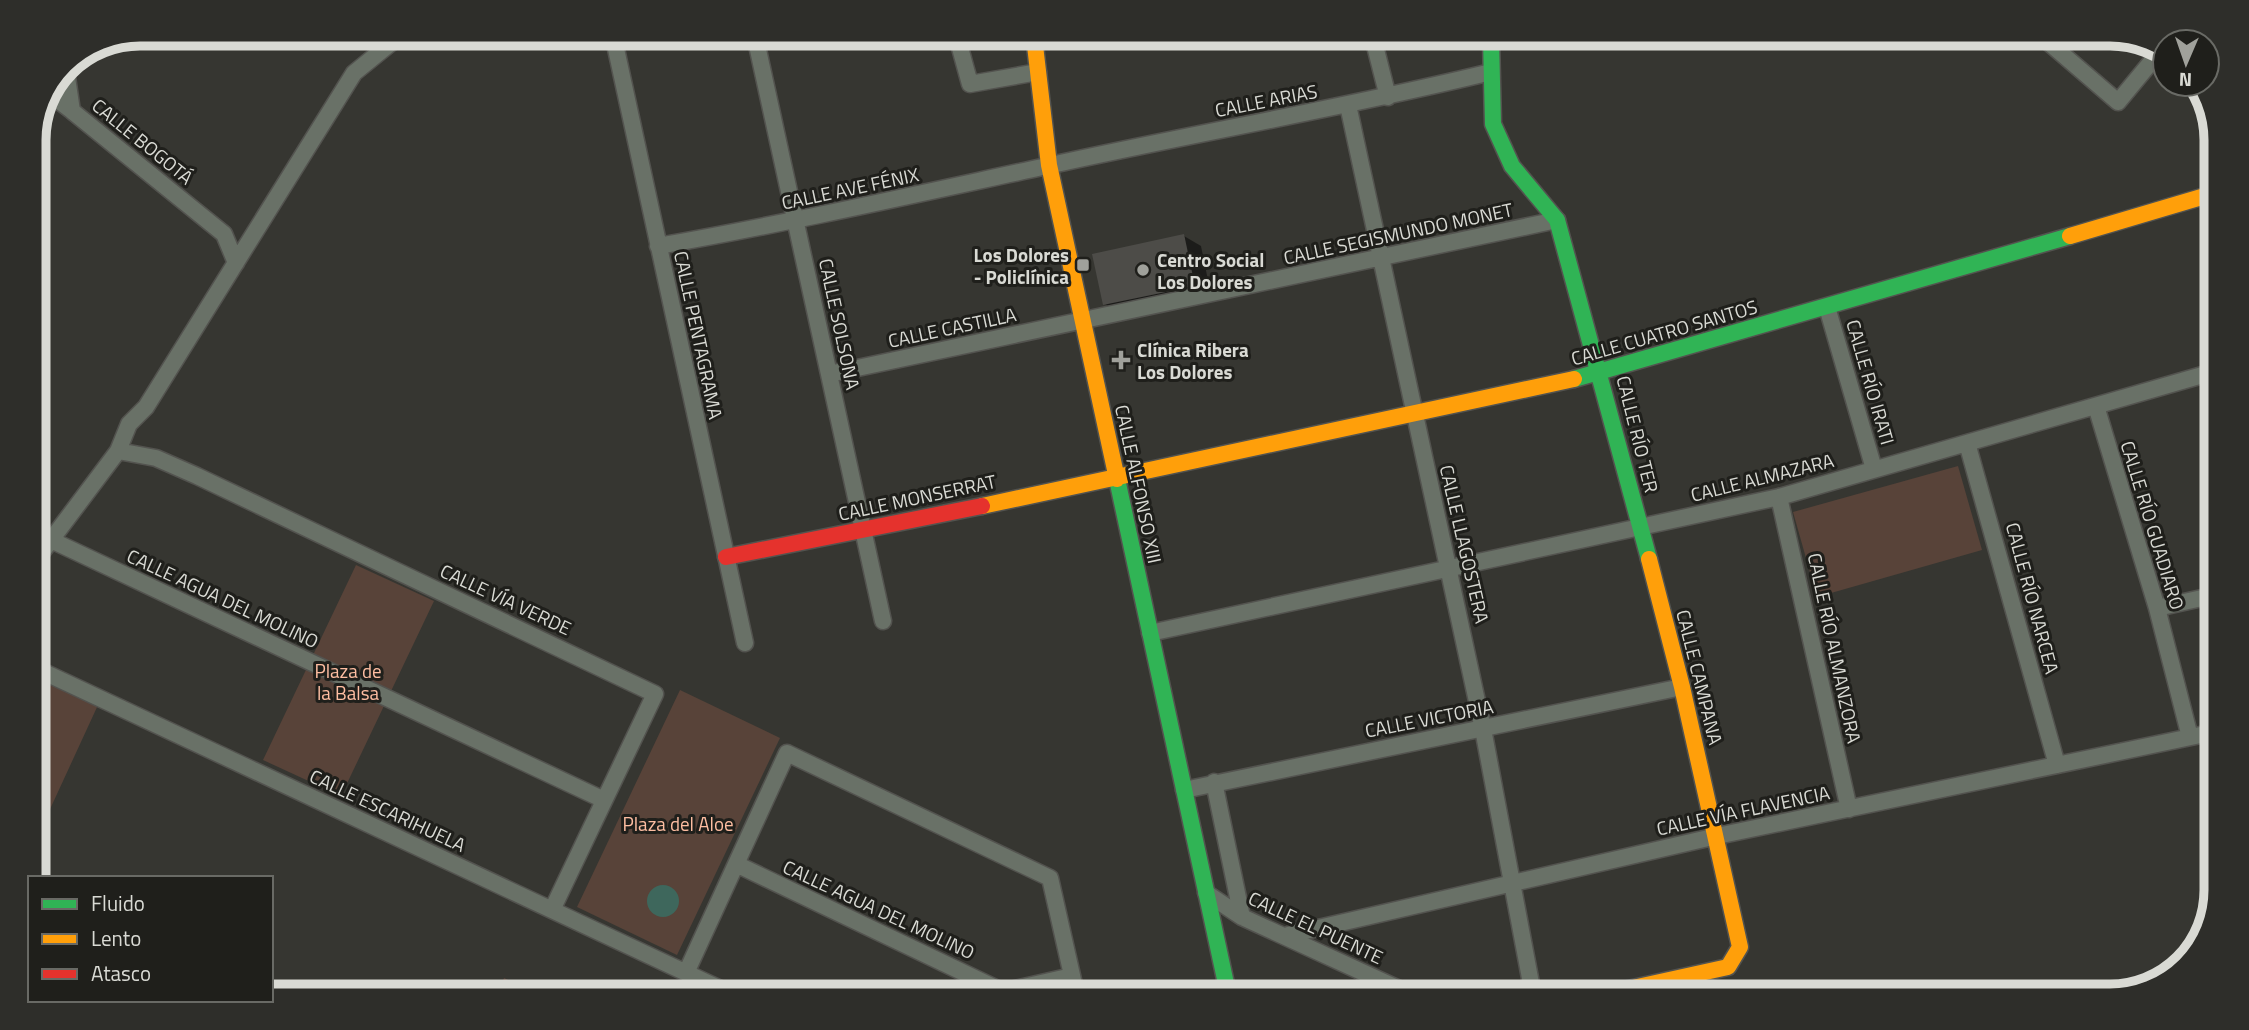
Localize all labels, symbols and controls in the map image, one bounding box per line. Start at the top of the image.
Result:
north arrow [2151,28,2221,98]
text: N [2178,66,2192,95]
street label: CALLE ARIAS [1212,76,1320,124]
street label: CALLE BOGOTÁ [86,91,200,191]
street label: CALLE AVE FÉNIX [779,159,922,217]
street label: CALLE SEGISMUNDO MONET [1281,195,1515,271]
place label: Los Dolores - Policlínica [974,240,1069,291]
place label: Centro Social Los Dolores [1157,245,1264,296]
street label: CALLE PENTAGRAMA [667,248,731,422]
street label: CALLE SOLSONA [812,256,868,392]
marker: Los Dolores - Policlínica [1075,257,1091,273]
marker: Centro Social Los Dolores [1135,262,1151,278]
street label: CALLE CUATRO SANTOS [1567,292,1761,372]
street label: CALLE CASTILLA [885,299,1019,355]
street label: CALLE RÍO IRATI [1839,316,1903,448]
place label: Clínica Ribera Los Dolores [1137,335,1249,386]
marker: Clínica Ribera Los Dolores [1111,350,1131,370]
street label: CALLE RÍO TER [1609,372,1667,496]
street label: CALLE ALFONSO XIII [1108,402,1170,566]
street label: CALLE RÍO GUADIARO [2114,437,2192,613]
street label: CALLE ALMAZARA [1687,445,1837,509]
street label: CALLE LLAGOSTERA [1433,462,1497,626]
street label: CALLE MONSERRAT [836,466,998,528]
street label: CALLE RÍO NARCEA [1999,519,2067,677]
street label: CALLE AGUA DEL MOLINO [122,541,324,655]
street label: CALLE RÍO ALMANZORA [1801,550,1869,746]
street label: CALLE VÍA VERDE [436,556,576,642]
street label: CALLE CAMPANA [1669,606,1731,748]
park label: Plaza de la Balsa [314,656,382,707]
street label: CALLE VICTORIA [1362,691,1496,745]
street label: CALLE ESCARIHUELA [305,761,471,859]
street label: CALLE VÍA FLAVENCIA [1654,777,1832,843]
park label: Plaza del Aloe [622,809,734,838]
street label: CALLE AGUA DEL MOLINO [778,852,980,966]
legend [28,876,273,1002]
street label: CALLE EL PUENTE [1244,883,1388,971]
text: Fluido [91,887,145,919]
text: Lento [91,922,141,954]
text: Atasco [91,957,151,989]

